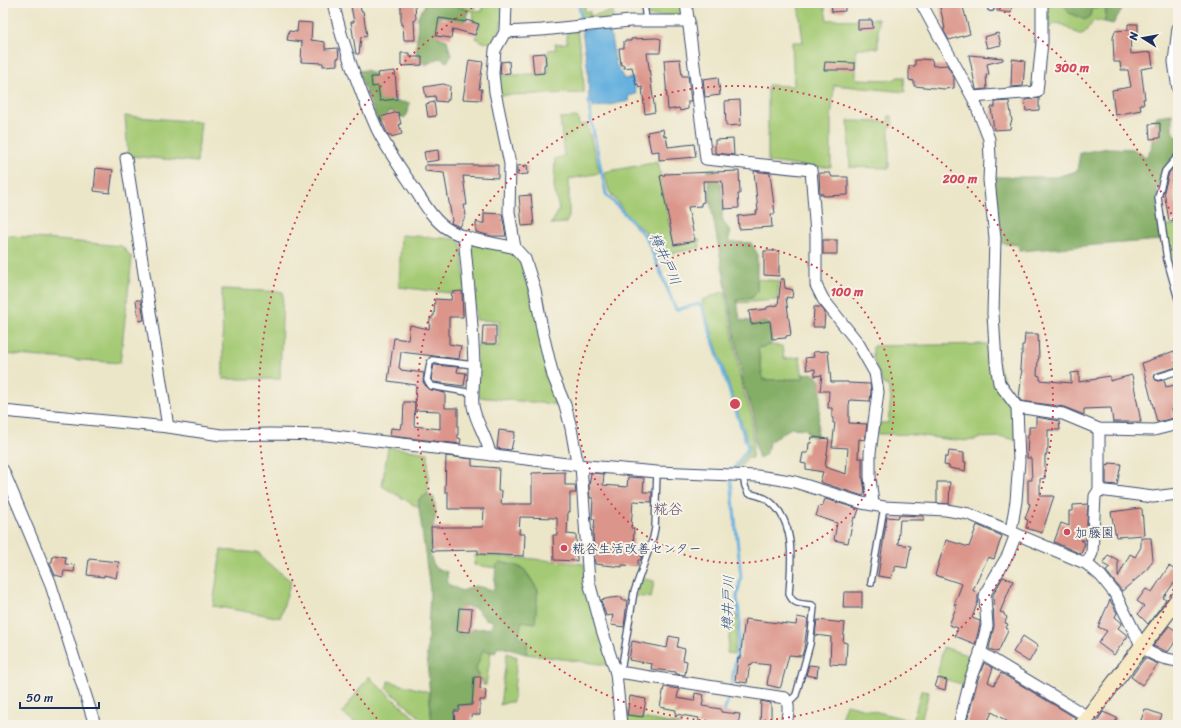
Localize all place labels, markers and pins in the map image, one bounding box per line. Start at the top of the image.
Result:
centre of rings [728,397,742,411]
place label: 加藤園 [1075,521,1114,544]
marker: 加藤園 [1062,527,1072,537]
place label: 糀谷生活改善センター [572,537,701,560]
marker: 糀谷生活改善センター [559,543,569,553]

